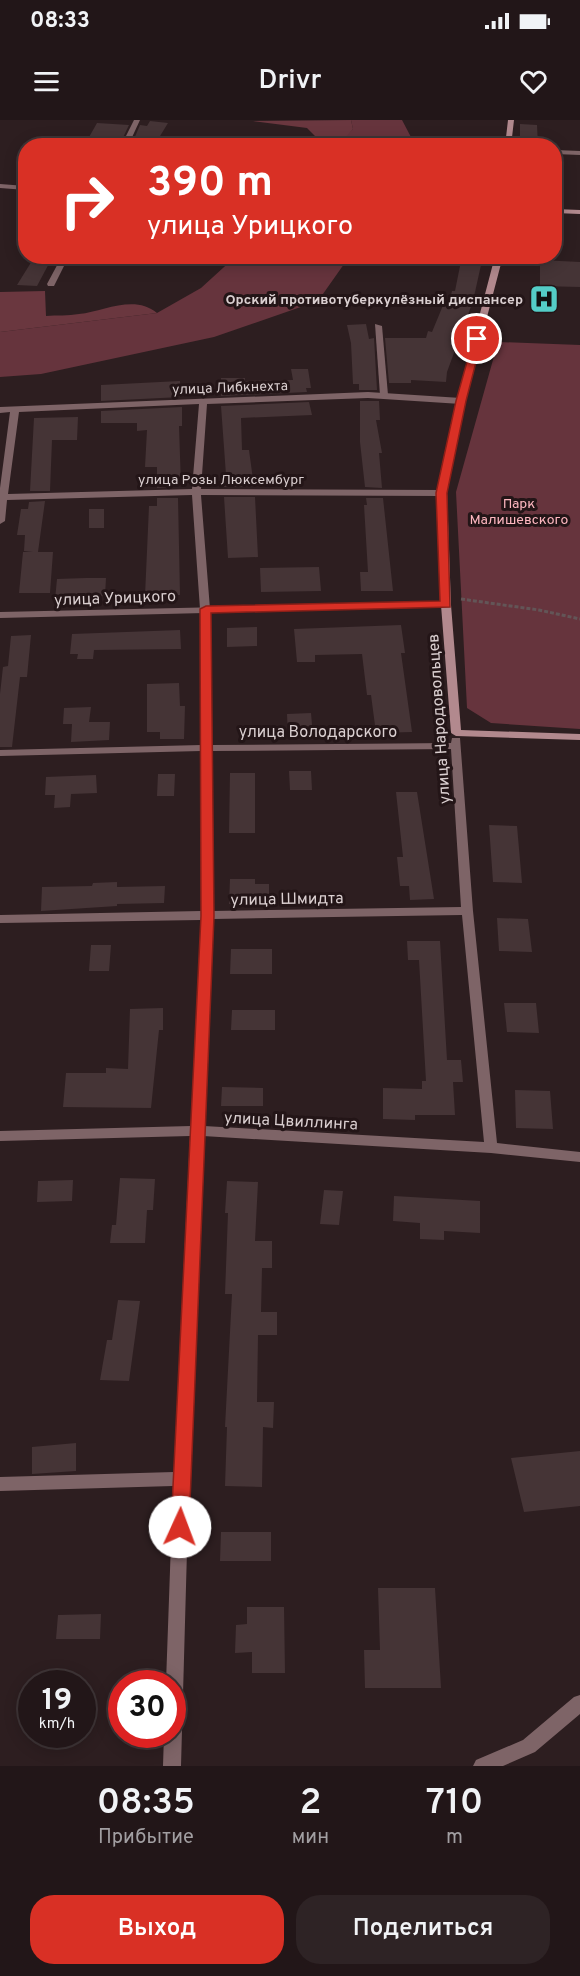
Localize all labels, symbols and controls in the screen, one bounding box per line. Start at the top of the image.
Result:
text: 08:33 [30,8,90,35]
text: Drivr [258,64,322,98]
icon: menu [30,65,63,98]
icon: heart [517,65,550,98]
text: 390 m [147,158,273,211]
icon: right [48,162,126,240]
text: улица Урицкого [147,210,353,244]
hospital icon: Орский противотуберкулёзный диспансер [528,283,560,315]
place label: Орский противотуберкулёзный диспансер [225,292,523,309]
pin [451,313,502,364]
icon: arrive [460,322,493,355]
street label: улица Либкнехта [172,378,288,399]
street label: улица Розы Люксембург [138,472,304,489]
park label: Парк Малишевского [470,496,569,529]
street label: улица Урицкого [54,587,177,611]
street label: улица Народовольцев [424,633,456,805]
street label: улица Володарского [239,723,397,743]
street label: улица Шмидта [230,889,344,911]
street label: улица Цвиллинга [223,1109,358,1135]
position arrow [148,1495,212,1559]
speed limit sign: 30 [108,1670,186,1748]
text: 19 [42,1683,72,1720]
text: km/h [39,1715,75,1734]
text: 08:35 [97,1781,195,1827]
text: 2 [299,1781,321,1827]
text: 710 [426,1781,483,1827]
text: Прибытие [98,1825,194,1851]
text: мин [292,1825,329,1851]
text: m [446,1825,463,1851]
button: Выход [30,1895,284,1964]
button: Поделиться [296,1895,550,1964]

